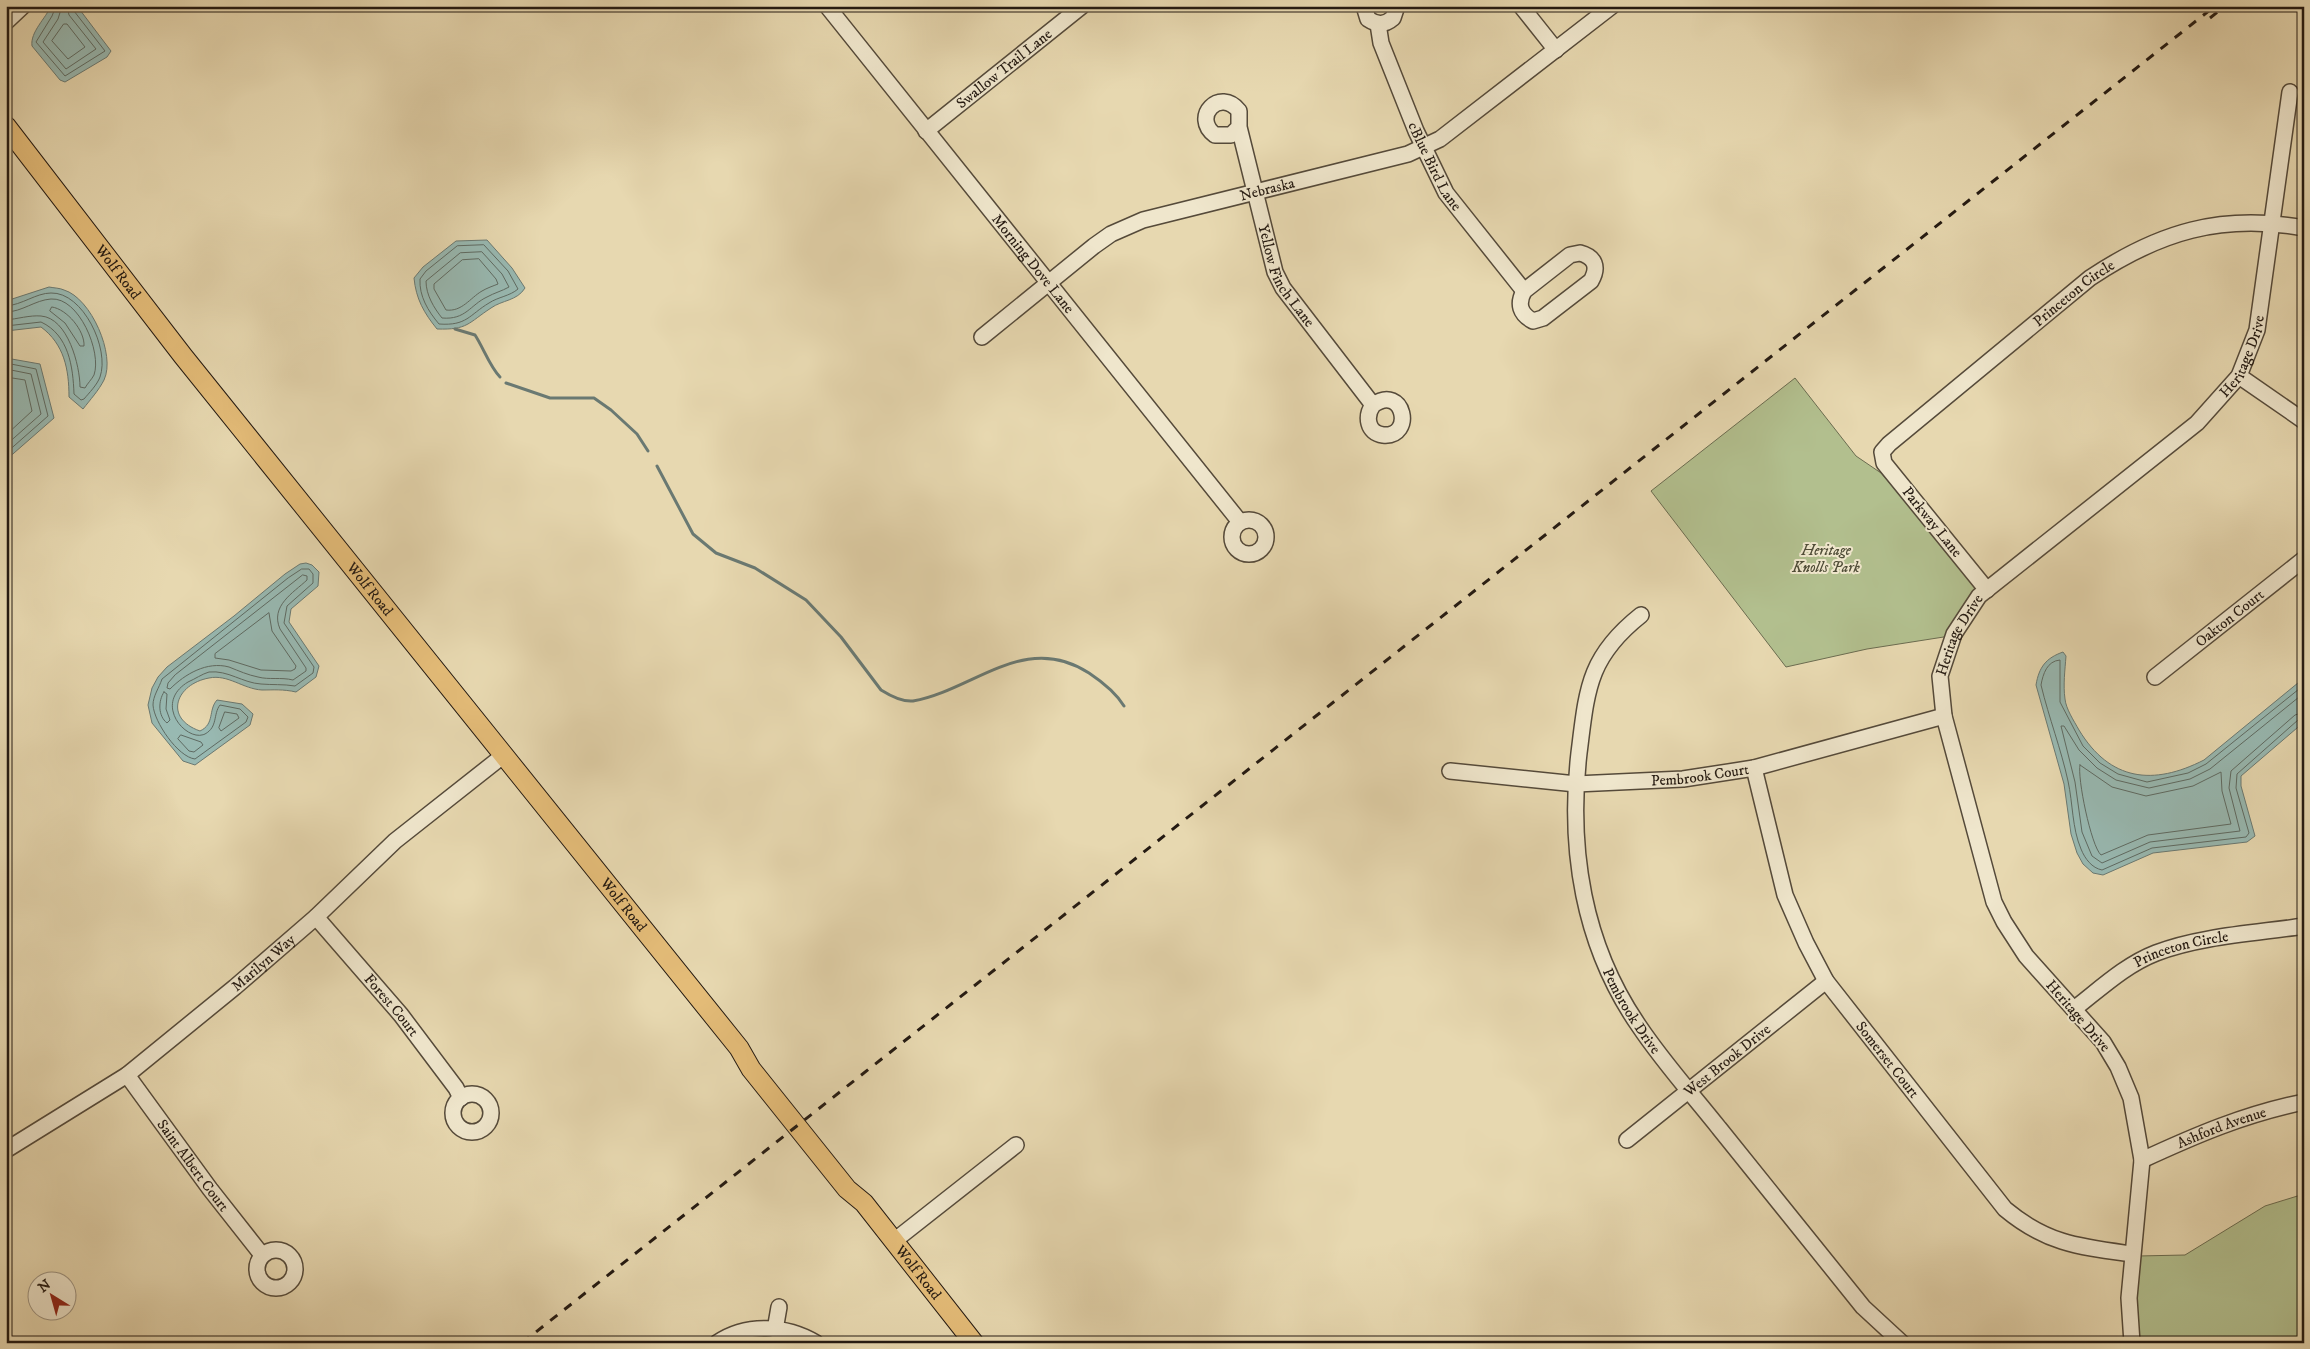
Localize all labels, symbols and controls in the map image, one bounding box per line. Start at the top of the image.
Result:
street label: Swallow Trail Lane [952,24,1056,113]
street label: cBlue Bird Lane [1404,119,1466,215]
street label: Nebraska [1238,173,1297,205]
street label: Morning Dove Lane [988,210,1079,317]
street label: Yellow Finch Lane [1254,222,1319,331]
street label: Wolf Road [91,240,146,303]
street label: Princeton Circle [2029,255,2118,331]
street label: Heritage Drive [2215,314,2268,401]
street label: Parkway Lane [1898,483,1966,561]
park label: Heritage Knolls Park [1791,541,1861,577]
street label: Wolf Road [342,557,398,620]
street label: Oakton Court [2191,585,2268,651]
street label: Heritage Drive [1931,590,1987,678]
street label: Pembrook Court [1650,759,1750,790]
street label: Wolf Road [596,873,652,936]
street label: Princeton Circle [2130,926,2230,972]
street label: Marilyn Way [227,929,300,995]
street label: Pembrook Drive [1598,965,1665,1058]
street label: Forest Court [360,970,423,1040]
street label: Heritage Drive [2042,976,2114,1056]
street label: Somerset Court [1852,1017,1924,1102]
street label: West Brook Drive [1679,1020,1774,1101]
street label: Ashford Avenue [2174,1102,2268,1153]
street label: Saint Albert Court [153,1116,234,1215]
street label: Wolf Road [891,1241,946,1304]
north arrow [28,1272,78,1322]
text: N [35,1275,55,1297]

